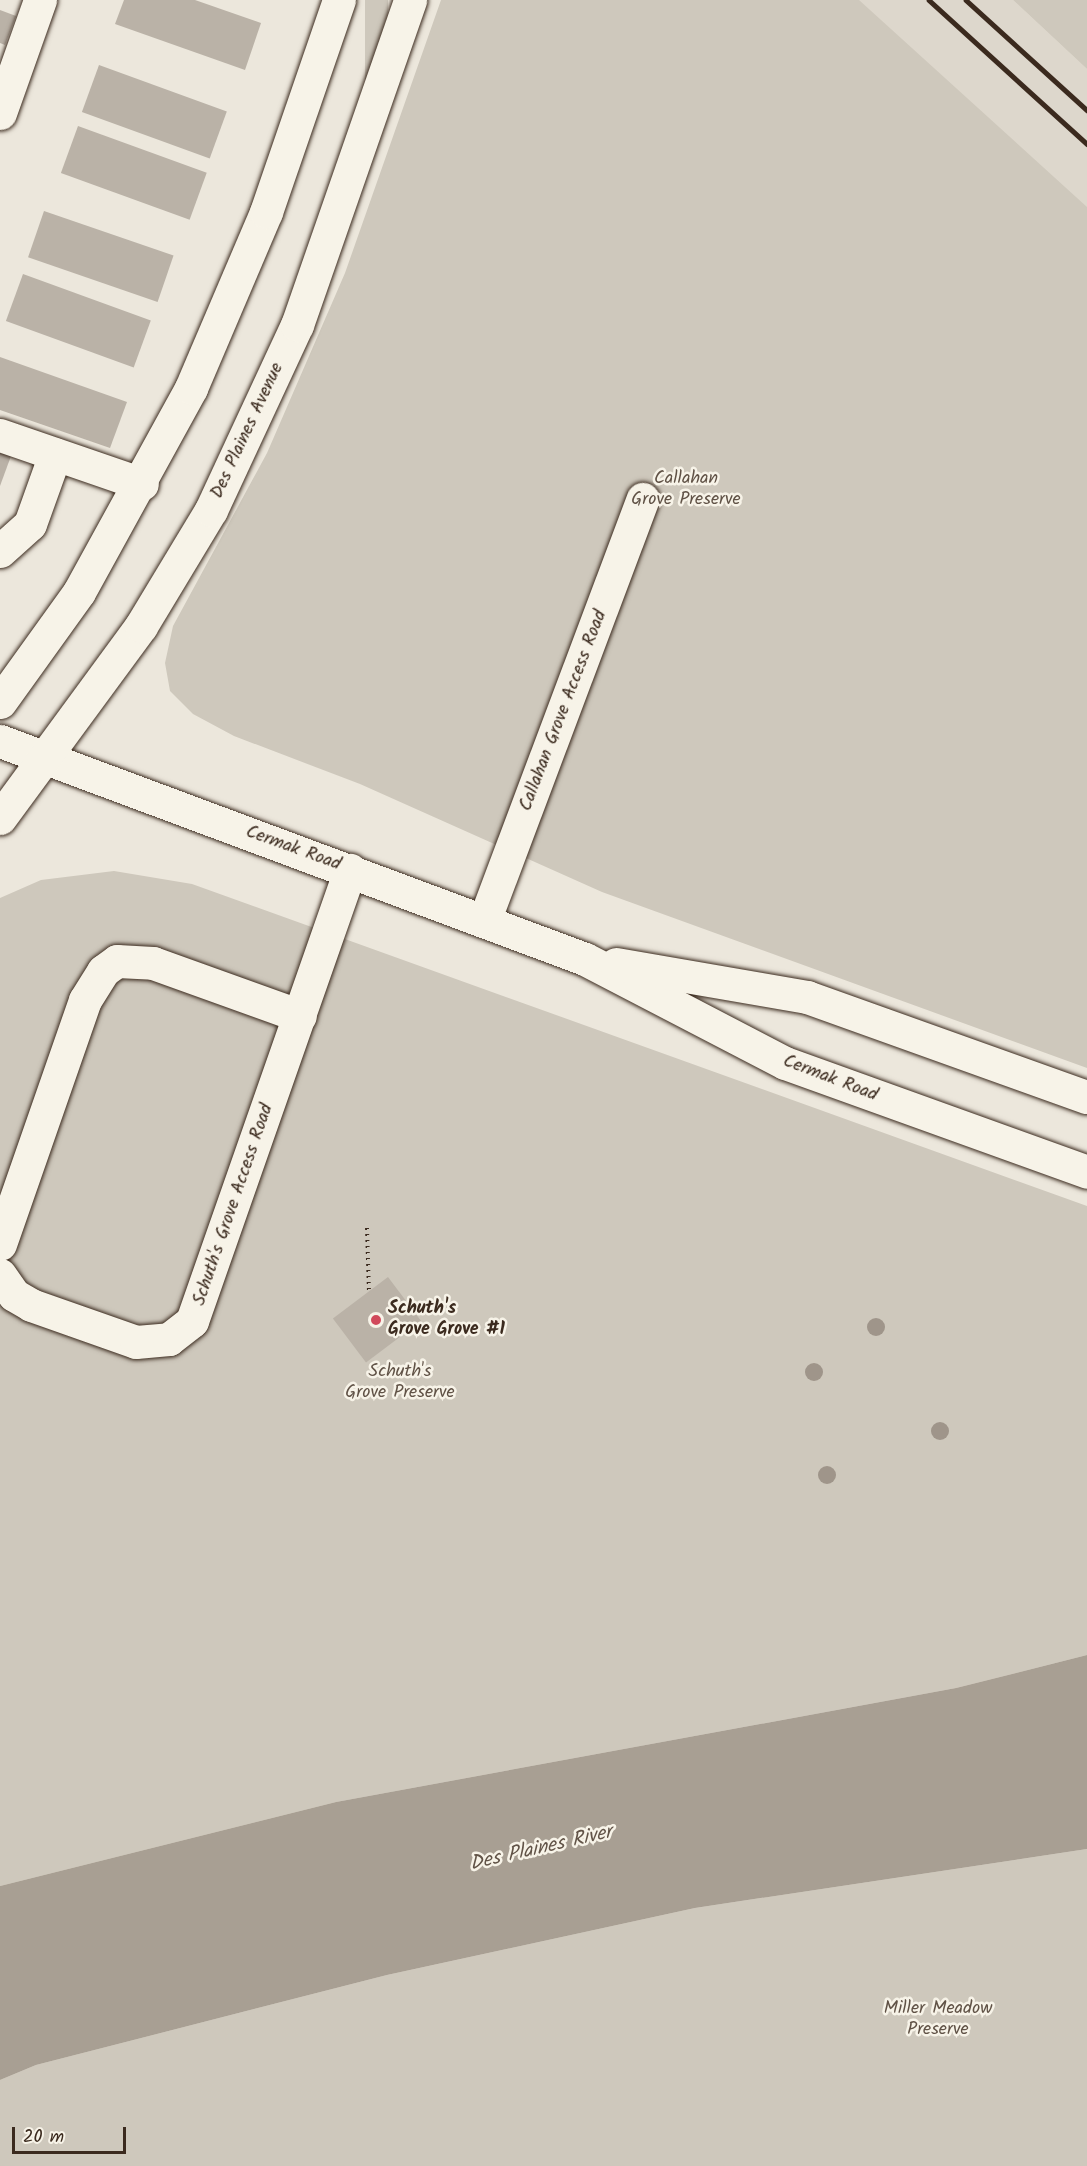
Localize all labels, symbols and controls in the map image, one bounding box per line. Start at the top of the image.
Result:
street label: Des Plaines Avenue [207,360,289,502]
park label: Callahan Grove Preserve [631,469,741,512]
street label: Callahan Grove Access Road [516,608,612,814]
street label: Cermak Road [243,822,343,876]
street label: Cermak Road [780,1051,880,1107]
street label: Schuth's Grove Access Road [189,1101,279,1309]
place label: Schuth's Grove Grove #1 [388,1299,505,1342]
marker: Schuth's Grove Grove #1 [369,1313,383,1327]
park label: Schuth's Grove Preserve [345,1362,455,1404]
water label: Des Plaines River [468,1821,614,1877]
park label: Miller Meadow Preserve [884,1999,992,2042]
scale bar [15,2115,129,2153]
text: 20 m [23,2123,64,2152]

